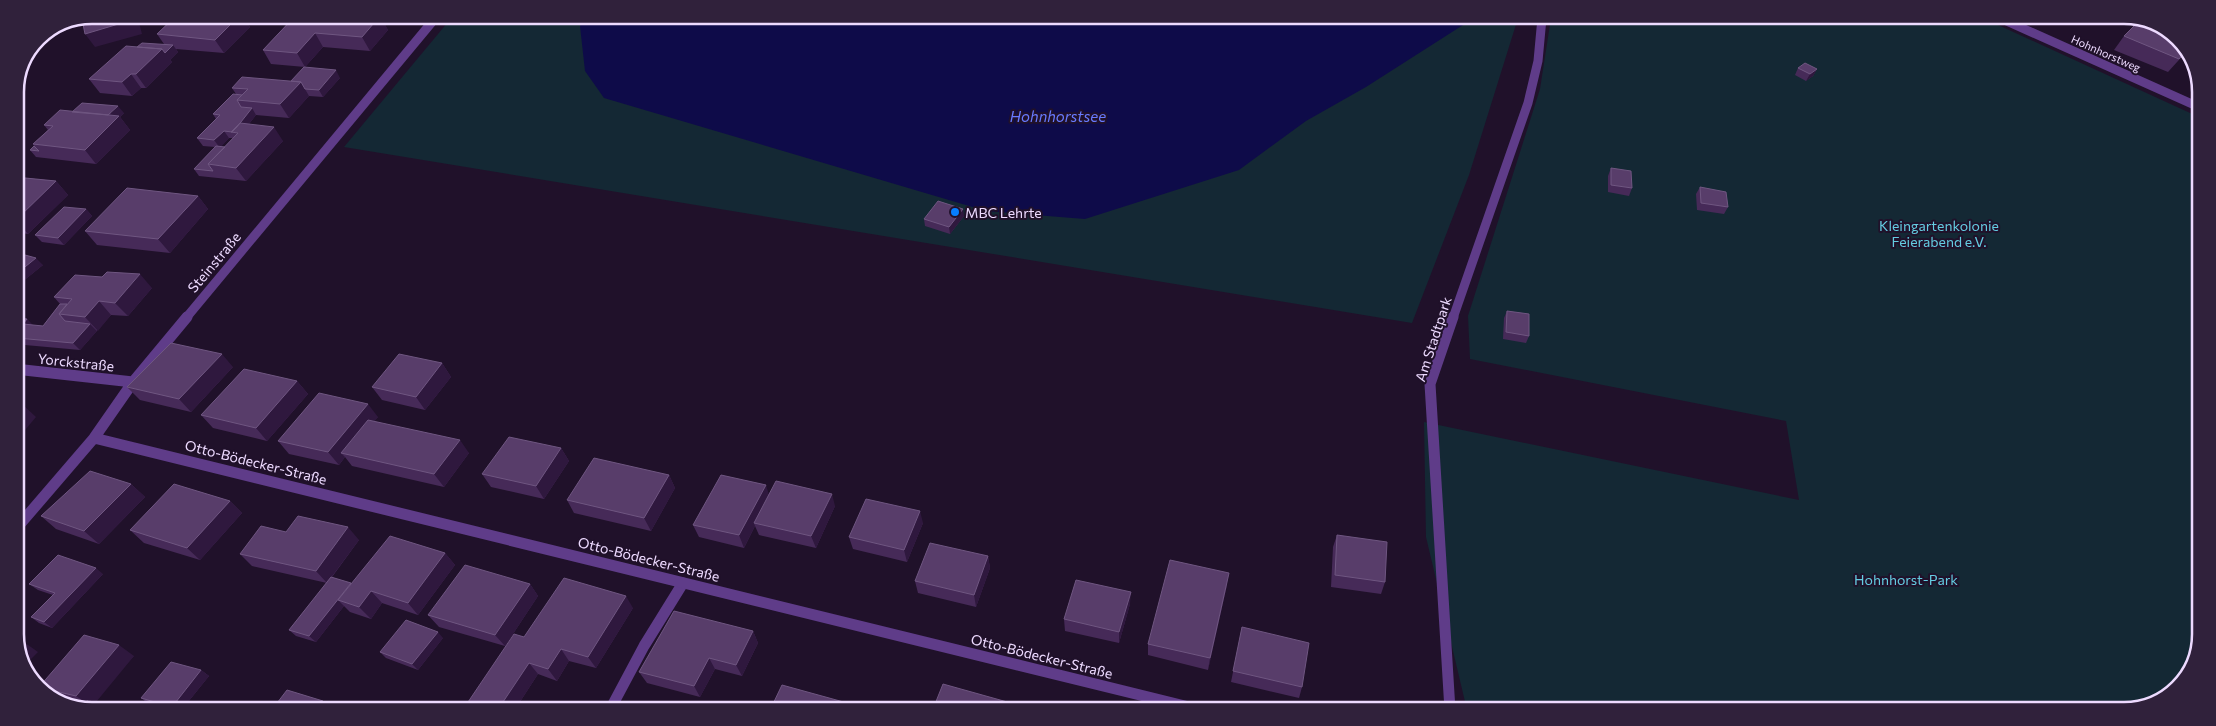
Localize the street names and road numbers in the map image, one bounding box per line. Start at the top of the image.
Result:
street label: Hohnhorstweg [2069,32,2143,74]
street label: Steinstraße [184,228,244,296]
street label: Am Stadtpark [1411,294,1455,384]
street label: Yorckstraße [37,350,115,374]
street label: Otto-Bödecker-Straße [183,436,329,488]
street label: Otto-Bödecker-Straße [576,533,722,585]
street label: Otto-Bödecker-Straße [969,630,1115,682]

